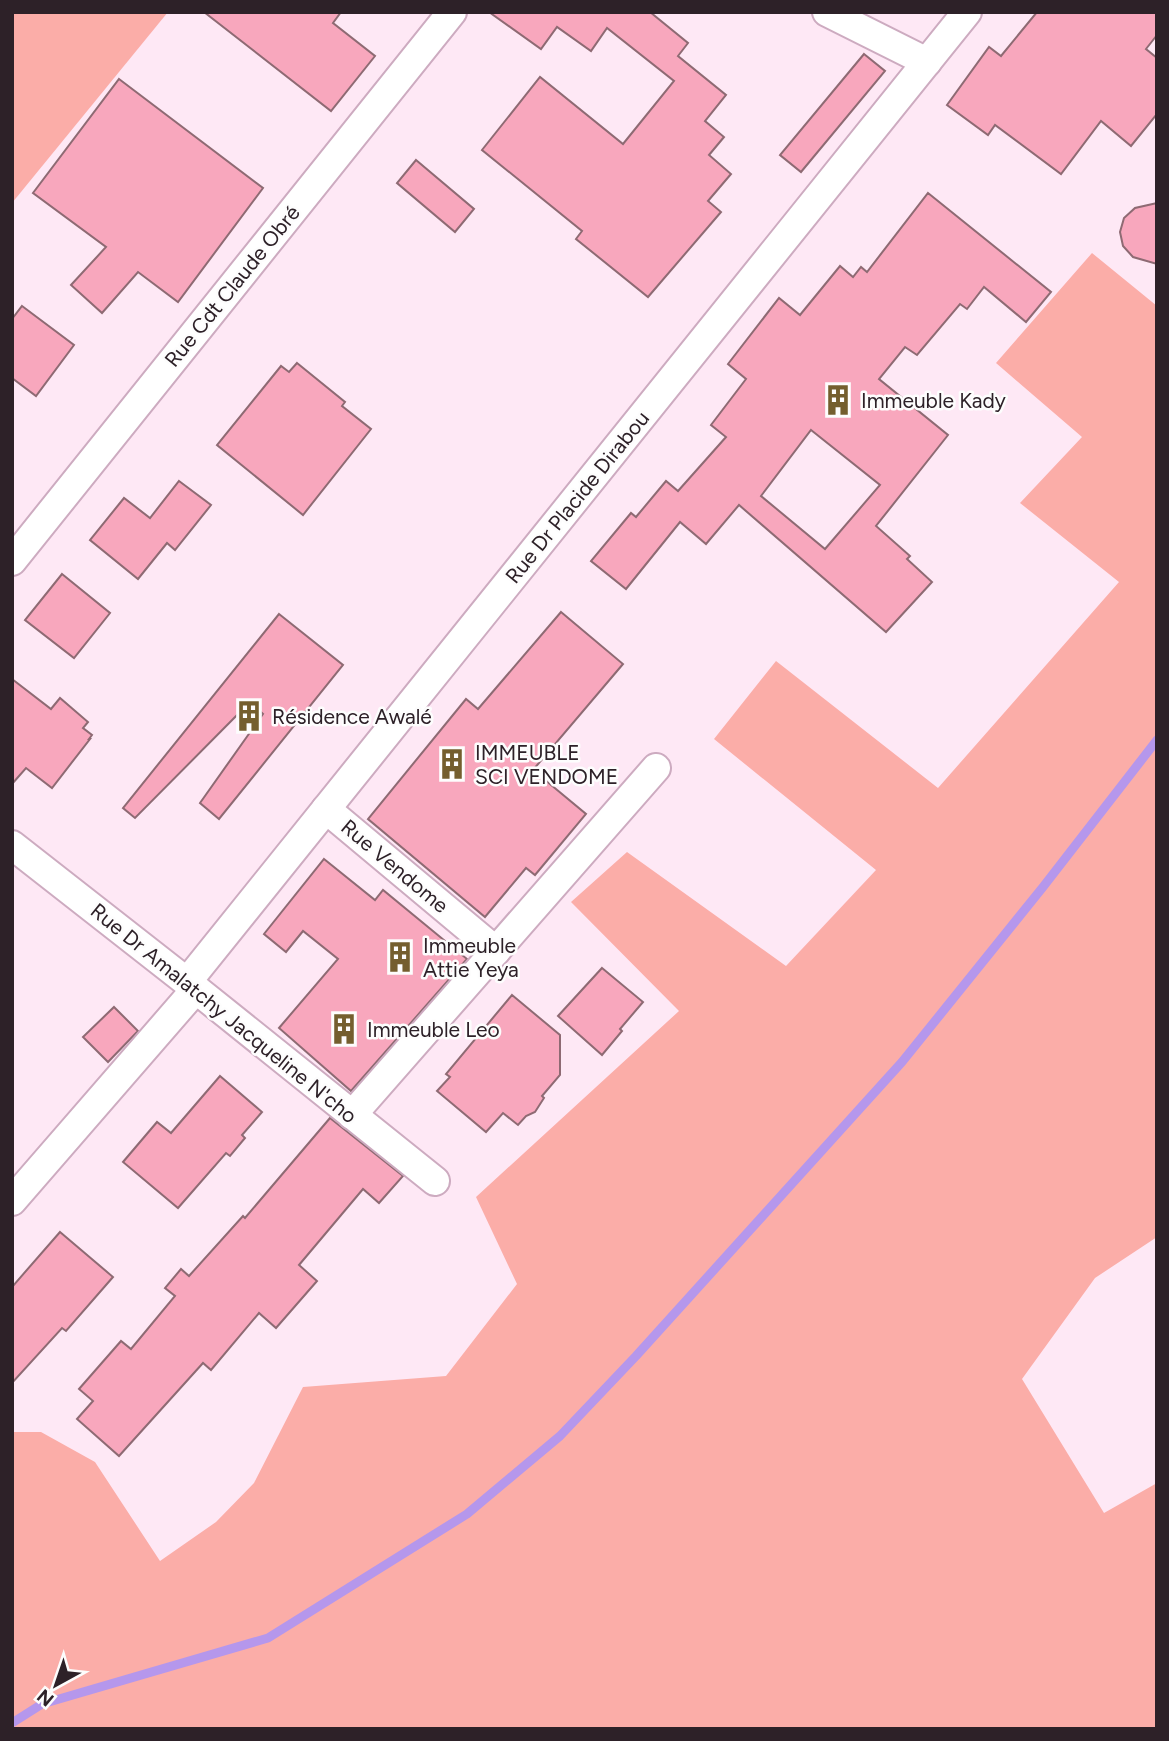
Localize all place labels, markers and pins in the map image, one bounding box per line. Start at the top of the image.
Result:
building icon: Immeuble Kady [821,383,855,417]
place label: Immeuble Kady [861,388,1006,413]
building icon: Résidence Awalé [232,699,266,733]
place label: Résidence Awalé [272,704,432,729]
place label: IMMEUBLE SCI VENDOME [475,740,618,789]
building icon: IMMEUBLE SCI VENDOME [435,747,469,781]
place label: Immeuble Attie Yeya [423,933,519,982]
building icon: Immeuble Attie Yeya [383,940,417,974]
building icon: Immeuble Leo [327,1012,361,1046]
place label: Immeuble Leo [367,1017,500,1042]

